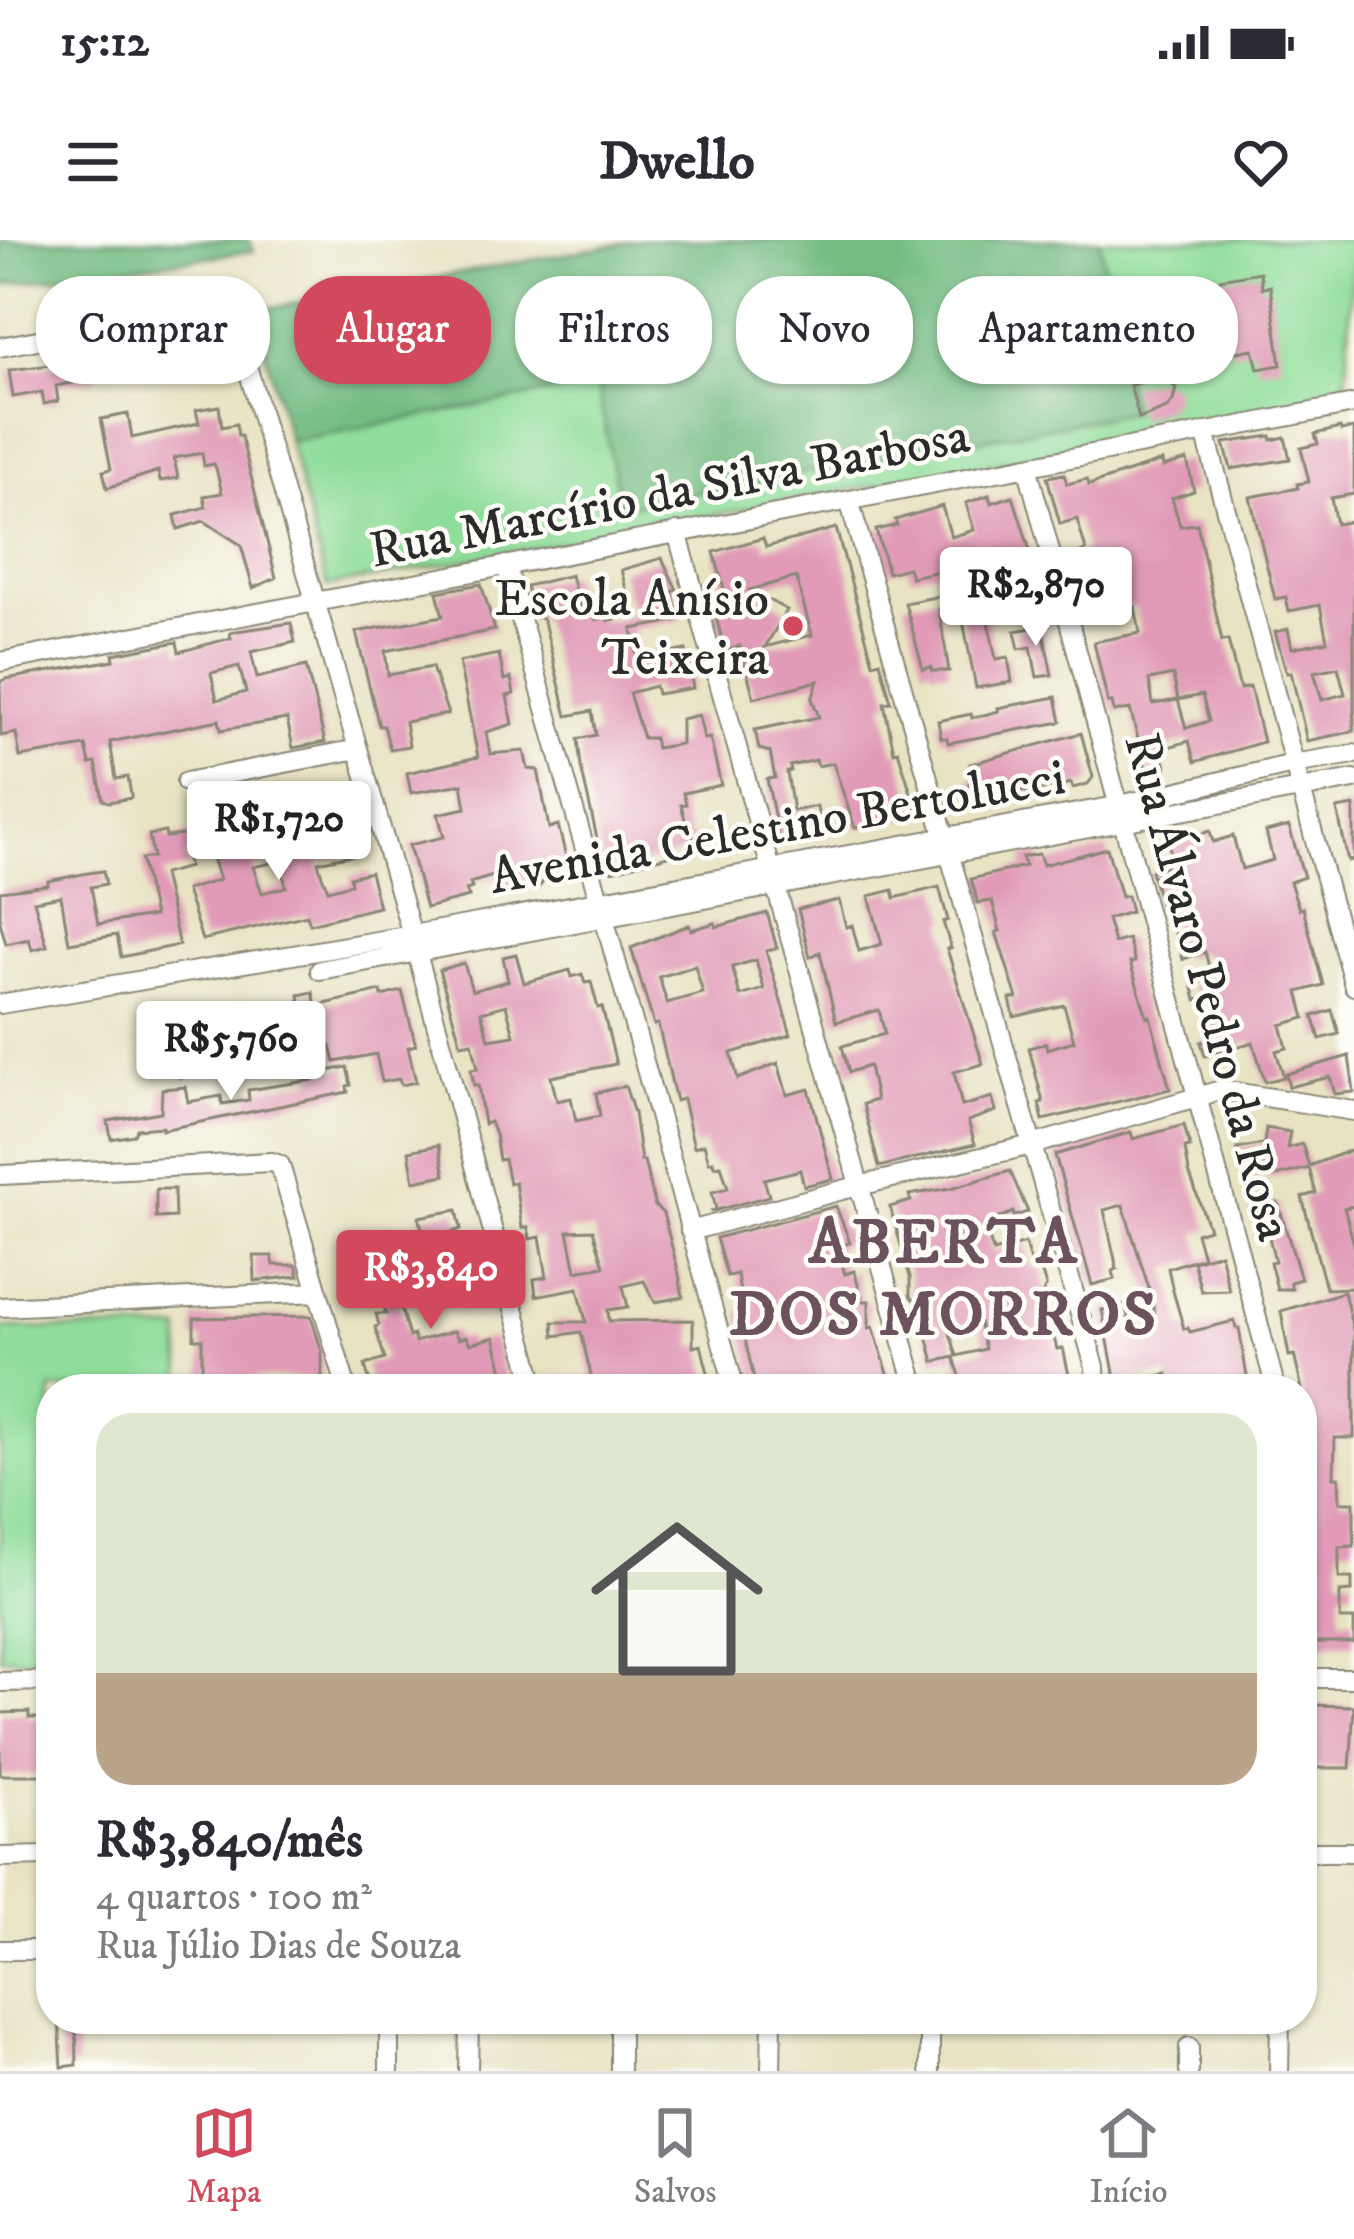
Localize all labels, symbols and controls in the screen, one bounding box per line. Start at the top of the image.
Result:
text: 15:12 [60,14,149,70]
icon: menu [60,129,126,195]
text: Dwello [599,129,755,196]
icon: heart [1228,129,1294,195]
chip: Comprar [36,276,270,384]
chip: Alugar [294,276,491,384]
chip: Filtros [515,276,712,384]
chip: Novo [736,276,913,384]
chip: Apartamento [937,276,1238,384]
street label: Rua Marcírio da Silva Barbosa [364,404,975,583]
pin: R$2,870 [925,547,1147,649]
text: R$2,870 [967,561,1105,610]
place label: Escola Anísio Teixeira [494,568,769,691]
marker: Escola Anísio Teixeira [780,613,806,639]
street label: Rua Álvaro Pedro da Rosa [1109,726,1306,1248]
street label: Avenida Celestino Bertolucci [485,746,1070,910]
pin: R$1,720 [168,781,390,883]
text: R$1,720 [214,795,344,844]
pin: R$5,760 [120,1001,342,1103]
text: R$5,760 [163,1015,299,1064]
district label: ABERTA DOS MORROS [729,1205,1159,1355]
pin: R$3,840 [320,1230,542,1332]
text: R$3,840 [363,1244,499,1293]
icon: home [569,1491,785,1707]
text: R$3,840/mês [96,1809,363,1873]
text: 4 quartos · 100 m² [96,1873,372,1922]
text: Rua Júlio Dias de Souza [96,1922,461,1971]
tab: Mapa [186,2100,261,2213]
tab: Salvos [634,2100,717,2213]
tab: Início [1089,2100,1168,2213]

